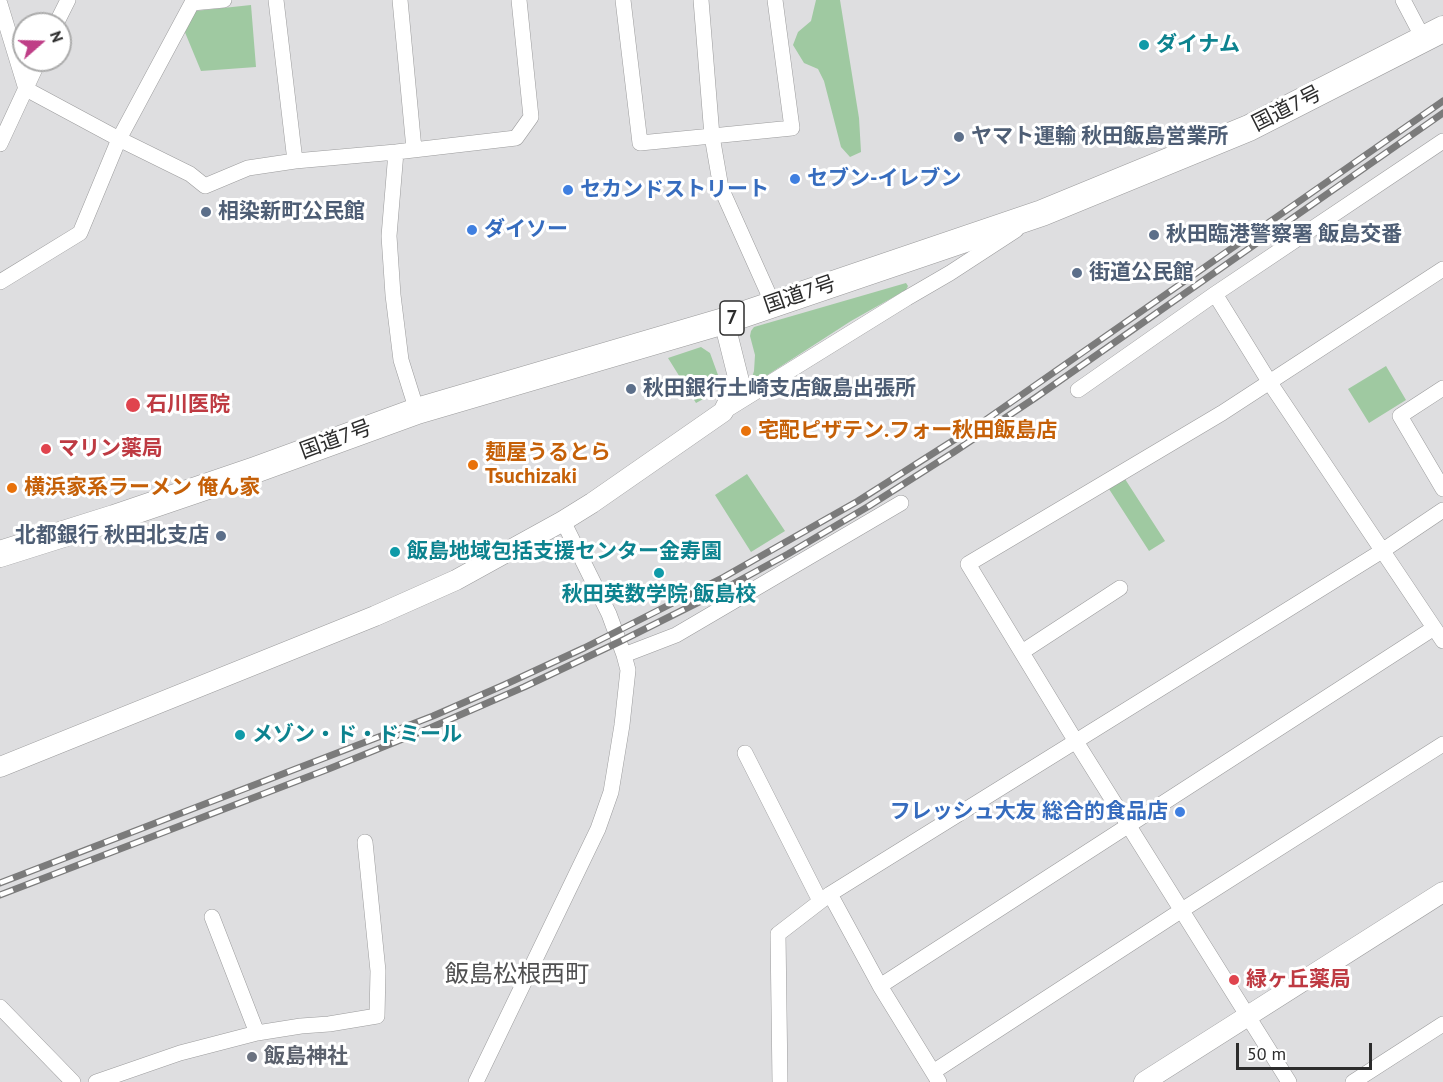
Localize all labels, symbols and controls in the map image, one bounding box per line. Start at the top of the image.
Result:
north arrow [12,12,72,72]
text: N [46,28,68,45]
place label: ダイナム [1156,32,1240,58]
marker: ダイナム [1137,38,1151,52]
street label: 国道7号 [1248,81,1326,137]
place label: ヤマト運輸 秋田飯島営業所 [971,124,1228,150]
marker: ヤマト運輸 秋田飯島営業所 [952,130,966,144]
place label: セブン-イレブン [807,166,962,192]
marker: セブン-イレブン [788,172,802,186]
place label: セカンドストリート [580,177,769,203]
marker: セカンドストリート [561,183,575,197]
place label: 相染新町公民館 [218,199,365,225]
marker: 相染新町公民館 [199,205,213,219]
place label: ダイソー [484,217,568,243]
place label: 秋田臨港警察署 飯島交番 [1166,222,1402,248]
marker: ダイソー [465,223,479,237]
marker: 秋田臨港警察署 飯島交番 [1147,228,1161,242]
place label: 街道公民館 [1089,260,1194,286]
marker: 街道公民館 [1070,266,1084,280]
street label: 国道7号 [761,271,839,319]
road number: 7 [720,301,744,335]
place label: 秋田銀行土崎支店飯島出張所 [643,376,916,402]
marker: 秋田銀行土崎支店飯島出張所 [624,382,638,396]
place label: 石川医院 [146,392,230,418]
marker: 石川医院 [124,396,142,414]
street label: 国道7号 [297,415,375,465]
place label: 宅配ピザテン.フォー秋田飯島店 [758,418,1057,444]
marker: 宅配ピザテン.フォー秋田飯島店 [739,424,753,438]
place label: マリン薬局 [58,436,163,462]
place label: 麺屋うるとら Tsuchizaki [485,440,611,490]
marker: マリン薬局 [39,442,53,456]
marker: 麺屋うるとら Tsuchizaki [466,458,480,472]
place label: 横浜家系ラーメン 俺ん家 [24,475,260,501]
marker: 横浜家系ラーメン 俺ん家 [5,481,19,495]
place label: 北都銀行 秋田北支店 [15,523,209,549]
marker: 北都銀行 秋田北支店 [214,529,228,543]
place label: 飯島地域包括支援センター金寿園 [407,539,722,565]
marker: 飯島地域包括支援センター金寿園 [388,545,402,559]
marker: 秋田英数学院 飯島校 [652,566,666,580]
place label: 秋田英数学院 飯島校 [562,582,756,608]
place label: メゾン・ド・ドミール [252,722,462,748]
marker: メゾン・ド・ドミール [233,728,247,742]
place label: フレッシュ大友 総合的食品店 [890,799,1168,825]
marker: フレッシュ大友 総合的食品店 [1173,805,1187,819]
district label: 飯島松根西町 [445,961,589,989]
place label: 緑ヶ丘薬局 [1246,967,1351,993]
marker: 緑ヶ丘薬局 [1227,973,1241,987]
scale bar [1239,1031,1376,1069]
text: 50 m [1247,1042,1286,1065]
place label: 飯島神社 [264,1044,348,1070]
marker: 飯島神社 [245,1050,259,1064]

